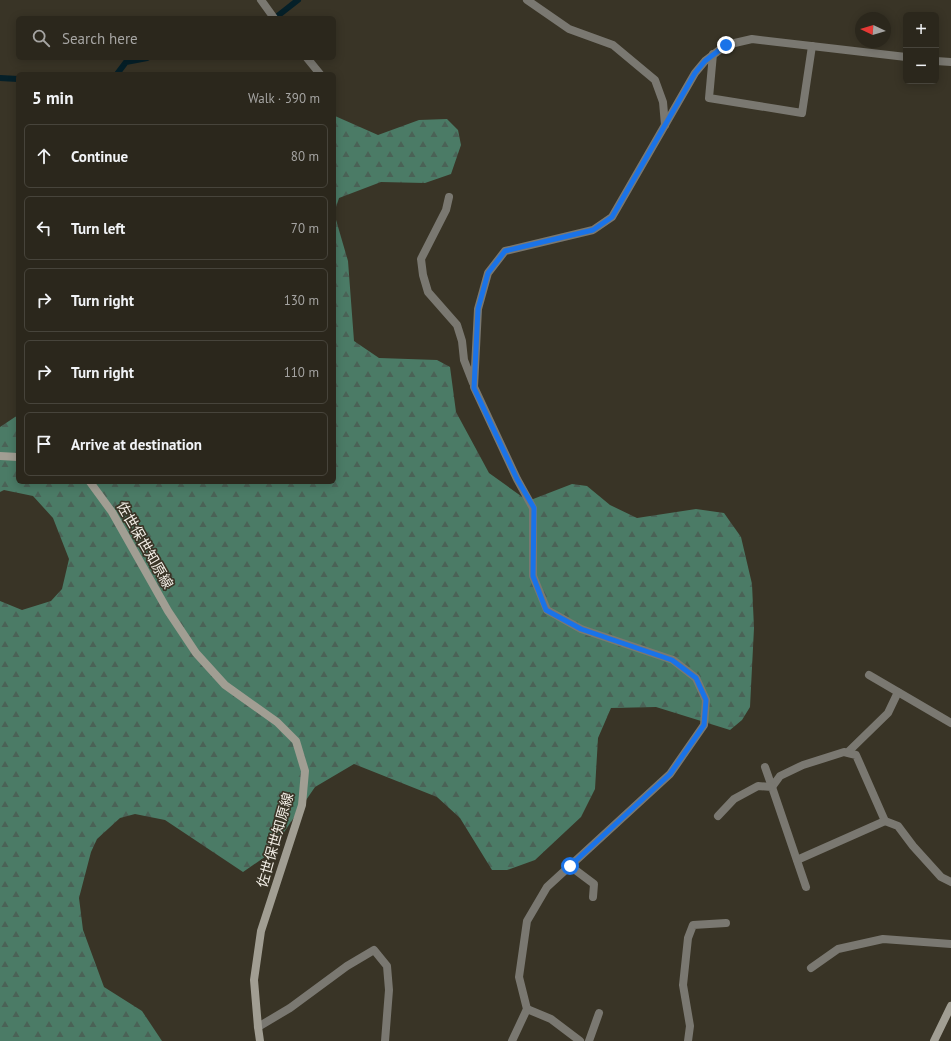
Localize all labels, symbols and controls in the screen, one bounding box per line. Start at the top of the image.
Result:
north arrow [855,12,891,48]
map controls [903,12,939,84]
button: + [903,12,939,48]
search box [16,16,336,60]
icon: search [30,27,52,49]
text: Search here [62,29,138,48]
route end [717,36,735,54]
button: − [903,48,939,84]
text: 5 min [32,87,73,109]
text: Walk · 390 m [248,90,320,107]
icon: ahead [33,145,55,167]
text: Continue [71,147,128,166]
text: 80 m [291,148,319,165]
icon: left [33,217,55,239]
text: Turn left [71,219,125,238]
text: 70 m [291,220,319,237]
icon: right [33,289,55,311]
text: Turn right [71,291,134,310]
text: 130 m [284,292,319,309]
icon: right [33,361,55,383]
text: Turn right [71,363,134,382]
text: 110 m [284,364,319,381]
icon: arrive [33,433,55,455]
text: Arrive at destination [71,435,202,454]
street label: 佐世保世知原線 [113,498,177,592]
street label: 佐世保世知原線 [253,790,297,890]
route start [561,857,579,875]

